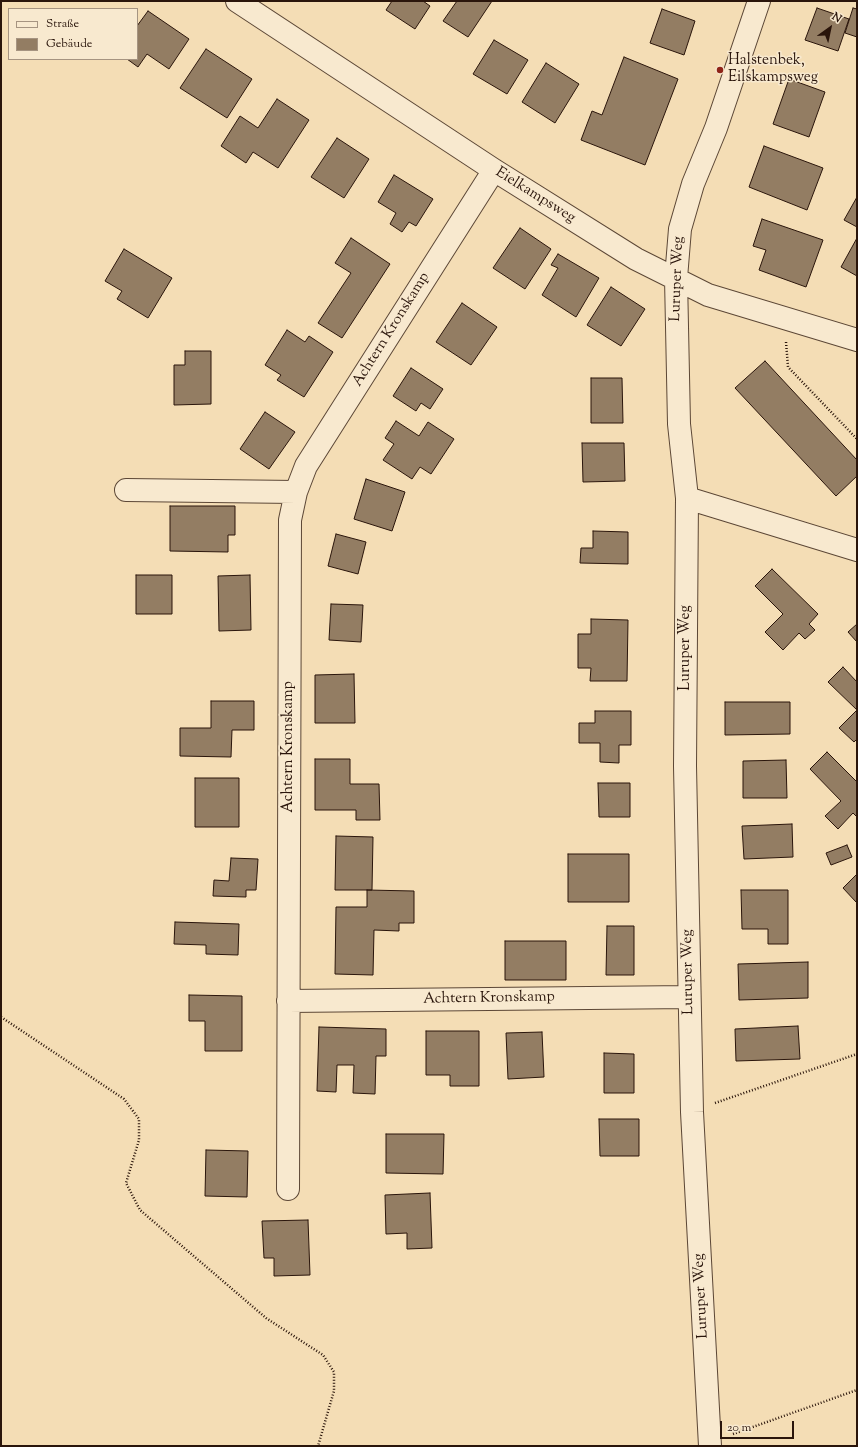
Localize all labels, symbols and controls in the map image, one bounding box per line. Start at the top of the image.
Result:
legend [8,8,138,60]
north arrow [810,8,850,48]
text: N [828,9,845,27]
text: Straße [46,15,79,33]
text: Gebäude [46,35,92,53]
place label: Halstenbek, Eilskampsweg [728,52,818,87]
marker: Halstenbek, Eilskampsweg [715,65,725,75]
street label: Eielkampsweg [492,164,578,228]
street label: Luruper Weg [668,236,688,322]
street label: Achtern Kronskamp [350,270,434,390]
street label: Luruper Weg [677,605,695,691]
street label: Achtern Kronskamp [280,681,298,813]
street label: Luruper Weg [679,929,699,1015]
street label: Achtern Kronskamp [423,989,555,1009]
street label: Luruper Weg [691,1253,713,1339]
scale bar [722,1413,796,1439]
text: 20 m [727,1419,751,1437]

